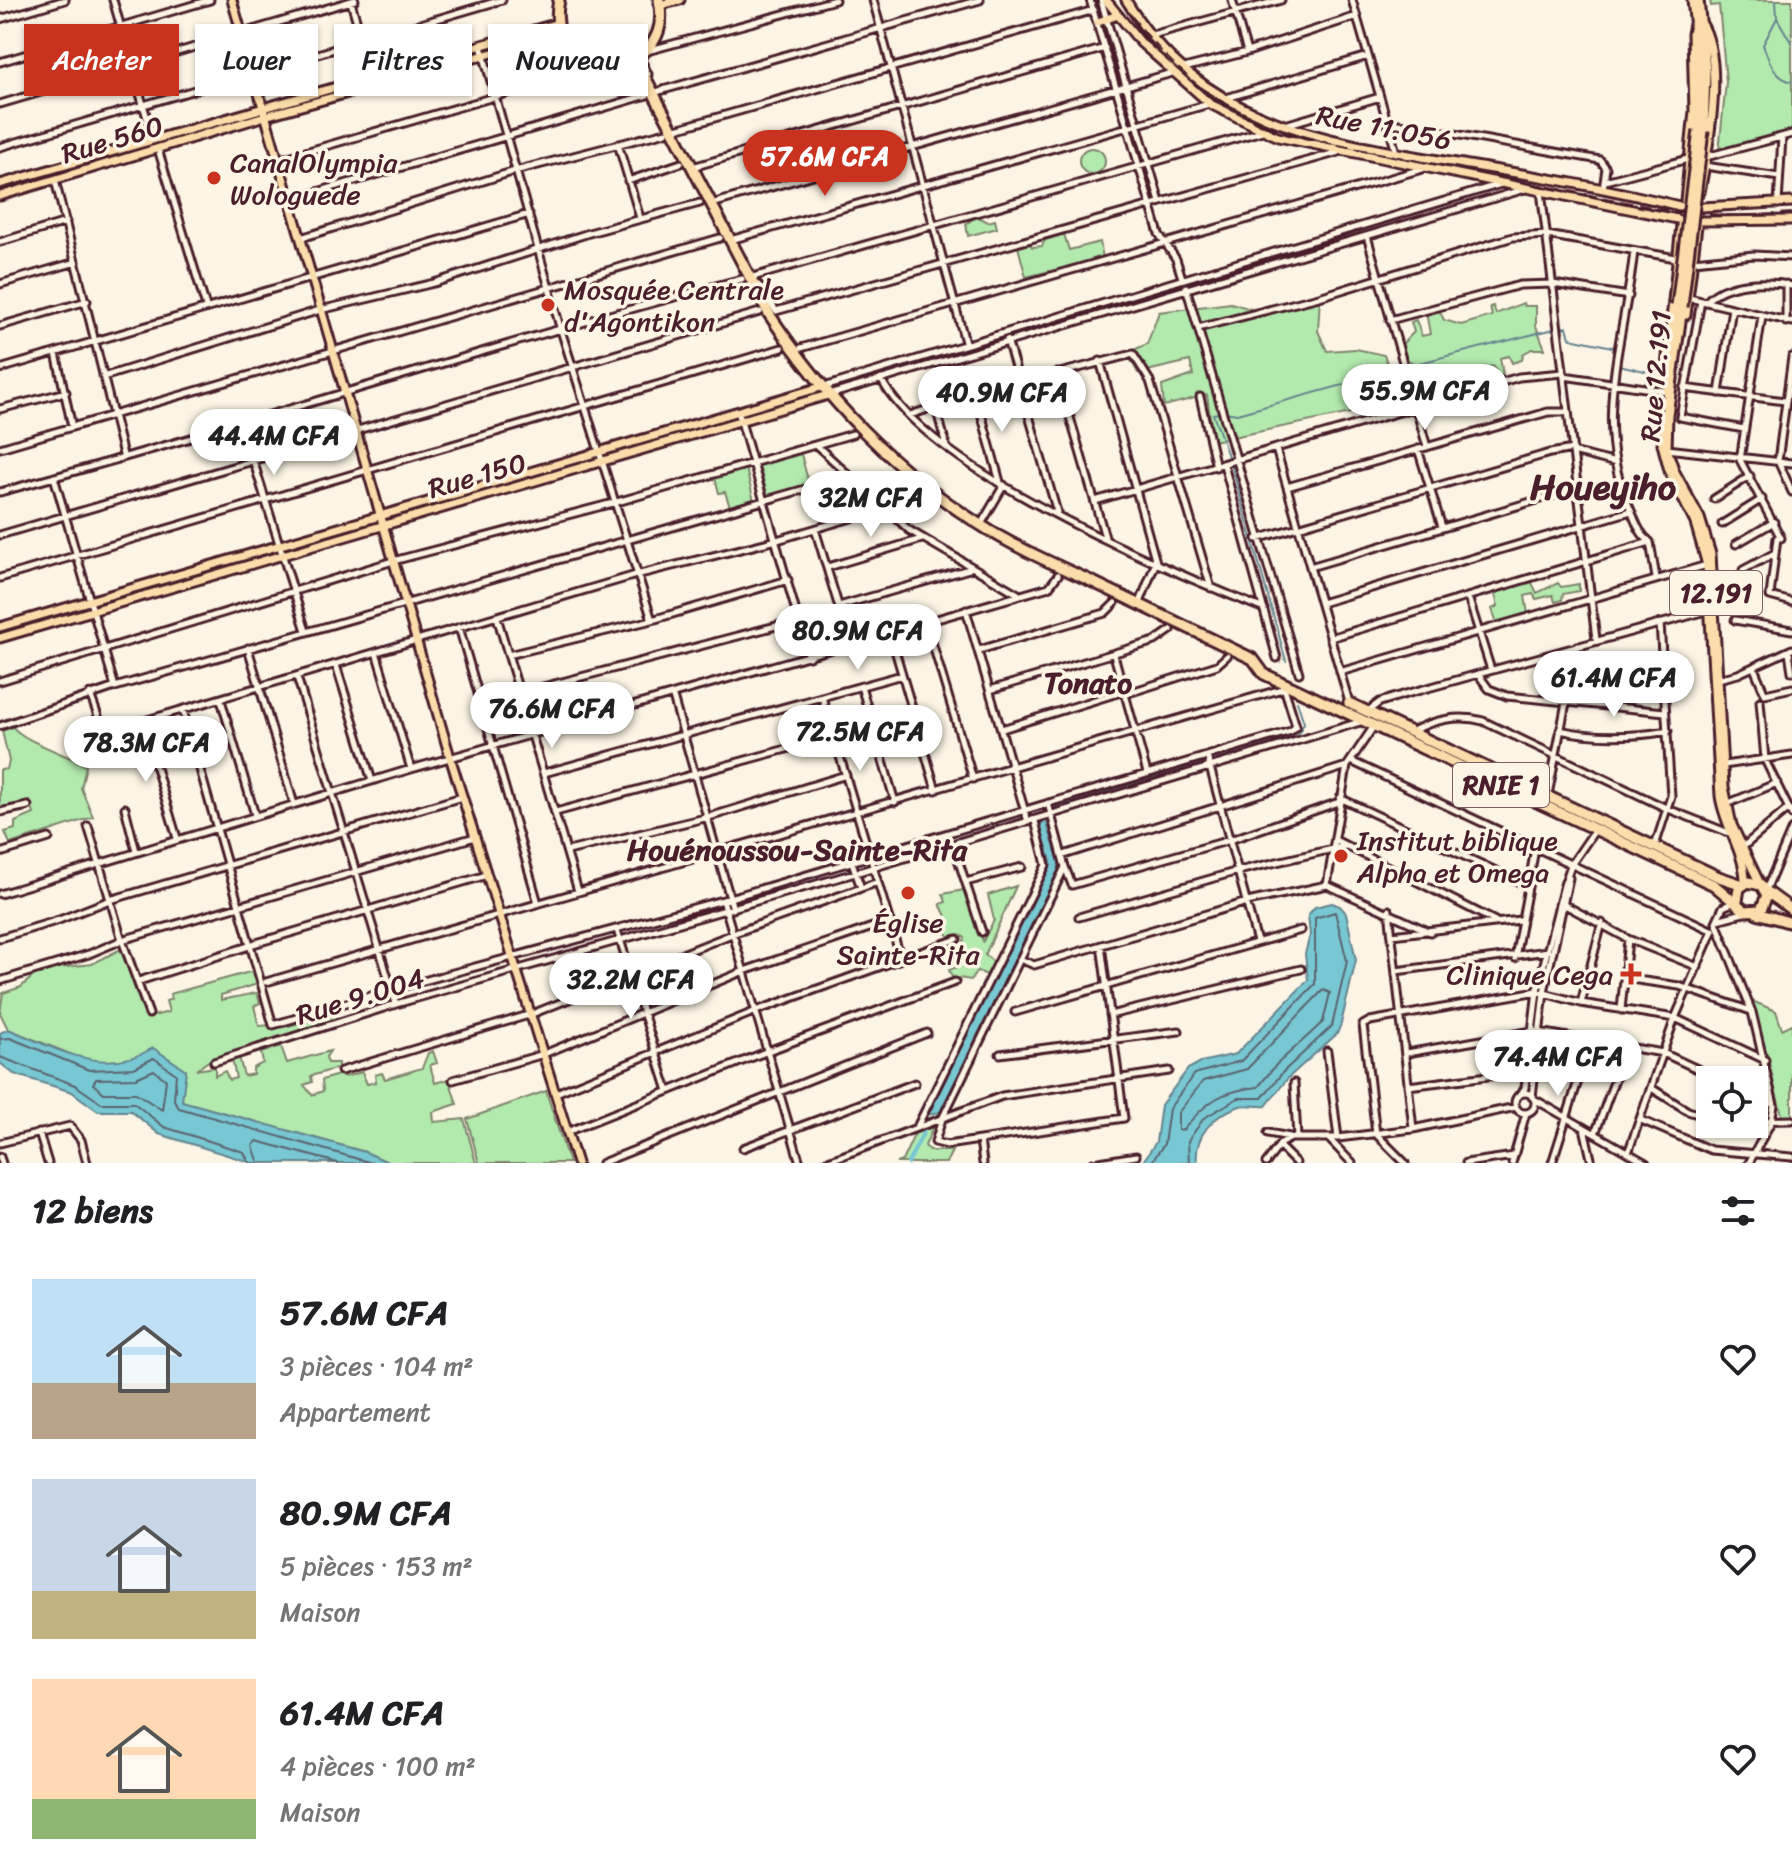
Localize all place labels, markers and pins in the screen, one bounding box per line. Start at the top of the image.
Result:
pin: 57.6M CFA [733,130,917,198]
place label: CanalOlympia Wologuede [230,138,398,219]
marker: CanalOlympia Wologuede [205,169,223,187]
place label: Mosquée Centrale d'Agontikon [564,265,784,346]
marker: Mosquée Centrale d'Agontikon [539,296,557,314]
pin: 55.9M CFA [1333,364,1517,432]
pin: 40.9M CFA [910,366,1094,434]
pin: 44.4M CFA [182,409,366,477]
pin: 32M CFA [797,471,945,539]
pin: 80.9M CFA [766,604,950,672]
pin: 61.4M CFA [1522,651,1706,719]
pin: 76.6M CFA [460,682,644,750]
pin: 72.5M CFA [768,705,952,773]
pin: 78.3M CFA [54,716,238,784]
place label: Institut biblique Alpha et Omega [1356,816,1558,897]
marker: Institut biblique Alpha et Omega [1332,847,1350,865]
marker: Église Sainte-Rita [899,884,917,902]
place label: Église Sainte-Rita [836,898,981,979]
place label: Clinique Cega [1447,950,1613,999]
pin: 32.2M CFA [539,953,723,1021]
marker: Clinique Cega [1620,963,1642,985]
pin: 74.4M CFA [1466,1030,1650,1098]

